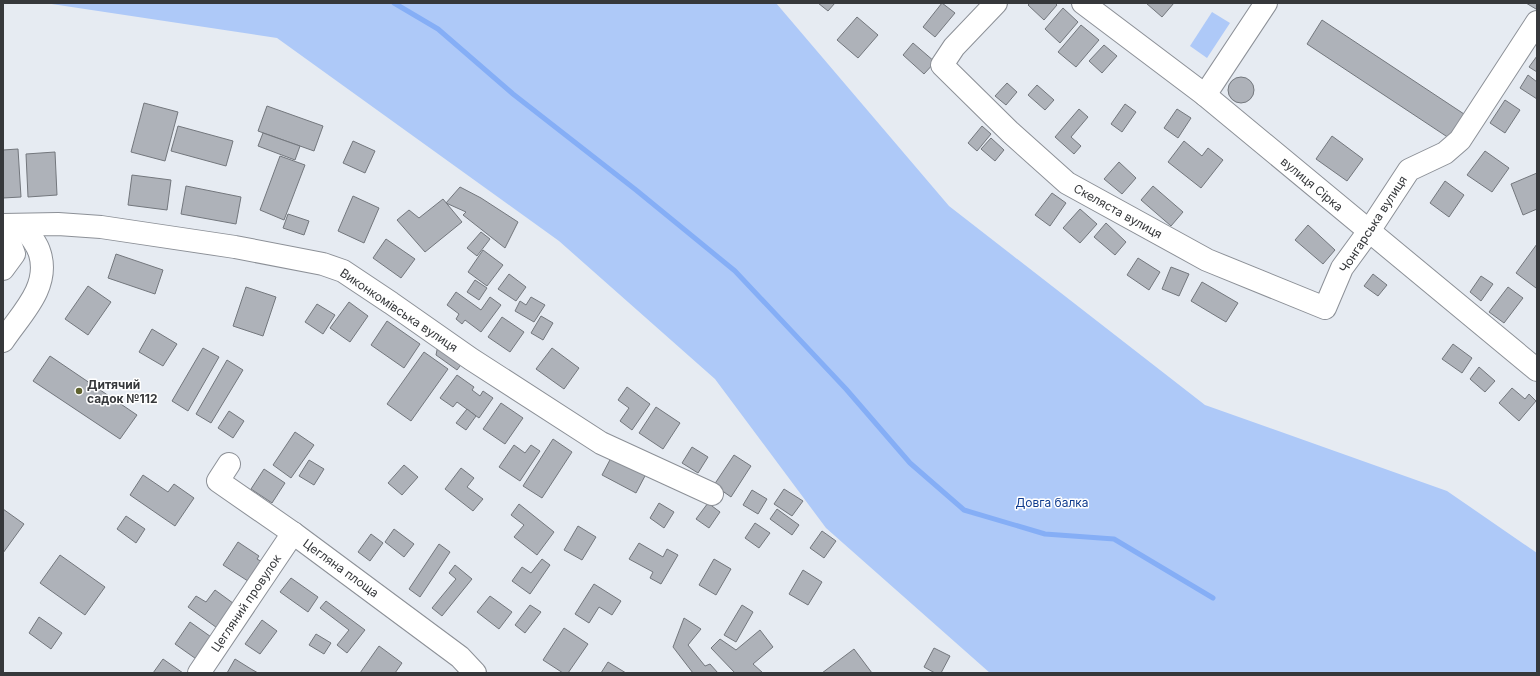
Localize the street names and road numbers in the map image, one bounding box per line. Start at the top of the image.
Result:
street label: вулиця Сірка [1278,154,1346,214]
street label: Чонгарська вулиця [1336,173,1410,275]
street label: Скеляста вулиця [1071,180,1165,242]
street label: Виконкомівська вулиця [337,265,461,355]
street label: Цегляна площа [300,536,382,600]
street label: Цегляний провулок [208,551,284,655]

